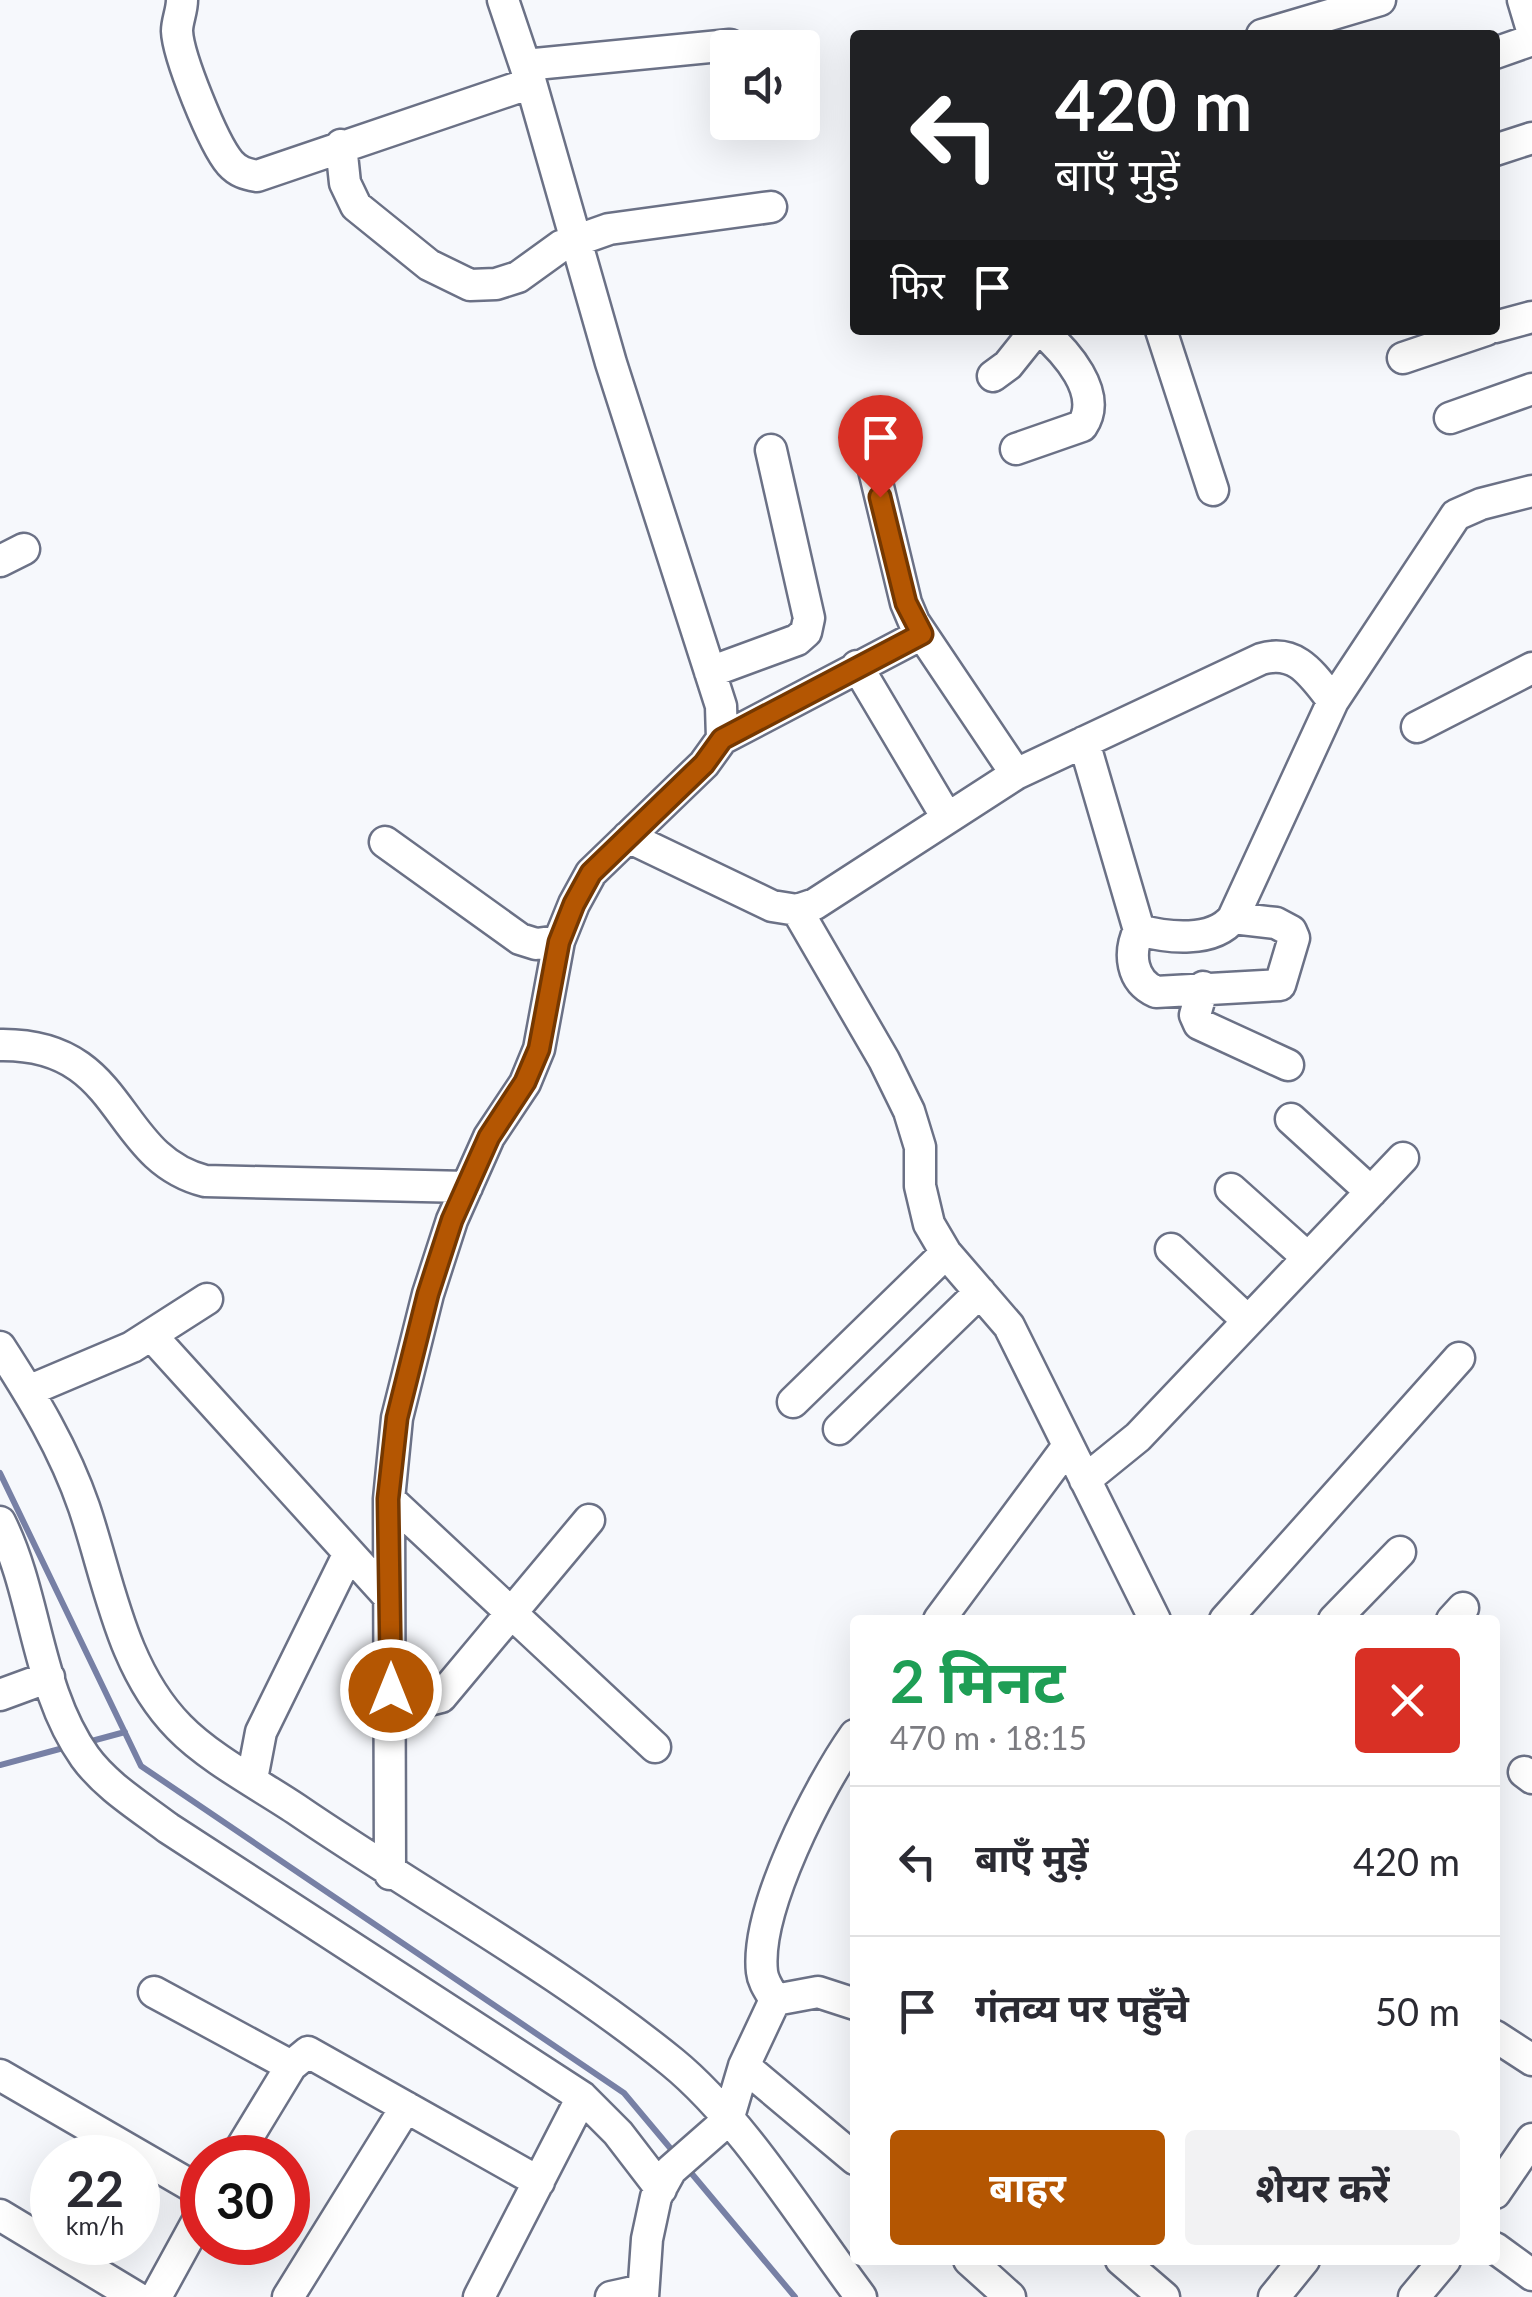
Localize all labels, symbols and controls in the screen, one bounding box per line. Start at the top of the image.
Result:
map controls [710,30,820,140]
button: sound [710,30,820,140]
text: 420 m [1055,62,1252,146]
icon: left [890,70,1020,200]
text: बाएँ मुड़ें [1055,147,1180,201]
icon: arrive [965,260,1020,315]
text: फिर [890,261,945,307]
pin [838,395,923,498]
icon: arrive [853,410,908,465]
position arrow [339,1638,443,1742]
text: 2 मिनट [890,1644,1065,1716]
button: close [1355,1648,1460,1753]
text: 470 m · 18:15 [890,1718,1087,1757]
icon: left [890,1834,945,1889]
text: बाएँ मुड़ें [975,1834,1088,1880]
text: 420 m [1353,1838,1460,1884]
icon: arrive [890,1984,945,2039]
text: गंतव्य पर पहुँचे [975,1984,1189,2030]
text: 50 m [1375,1988,1460,2034]
button: बाहर [890,2130,1165,2245]
button: शेयर करें [1185,2130,1460,2245]
speed limit sign: 30 [180,2135,310,2265]
text: 22 [66,2158,124,2218]
text: km/h [66,2210,124,2240]

